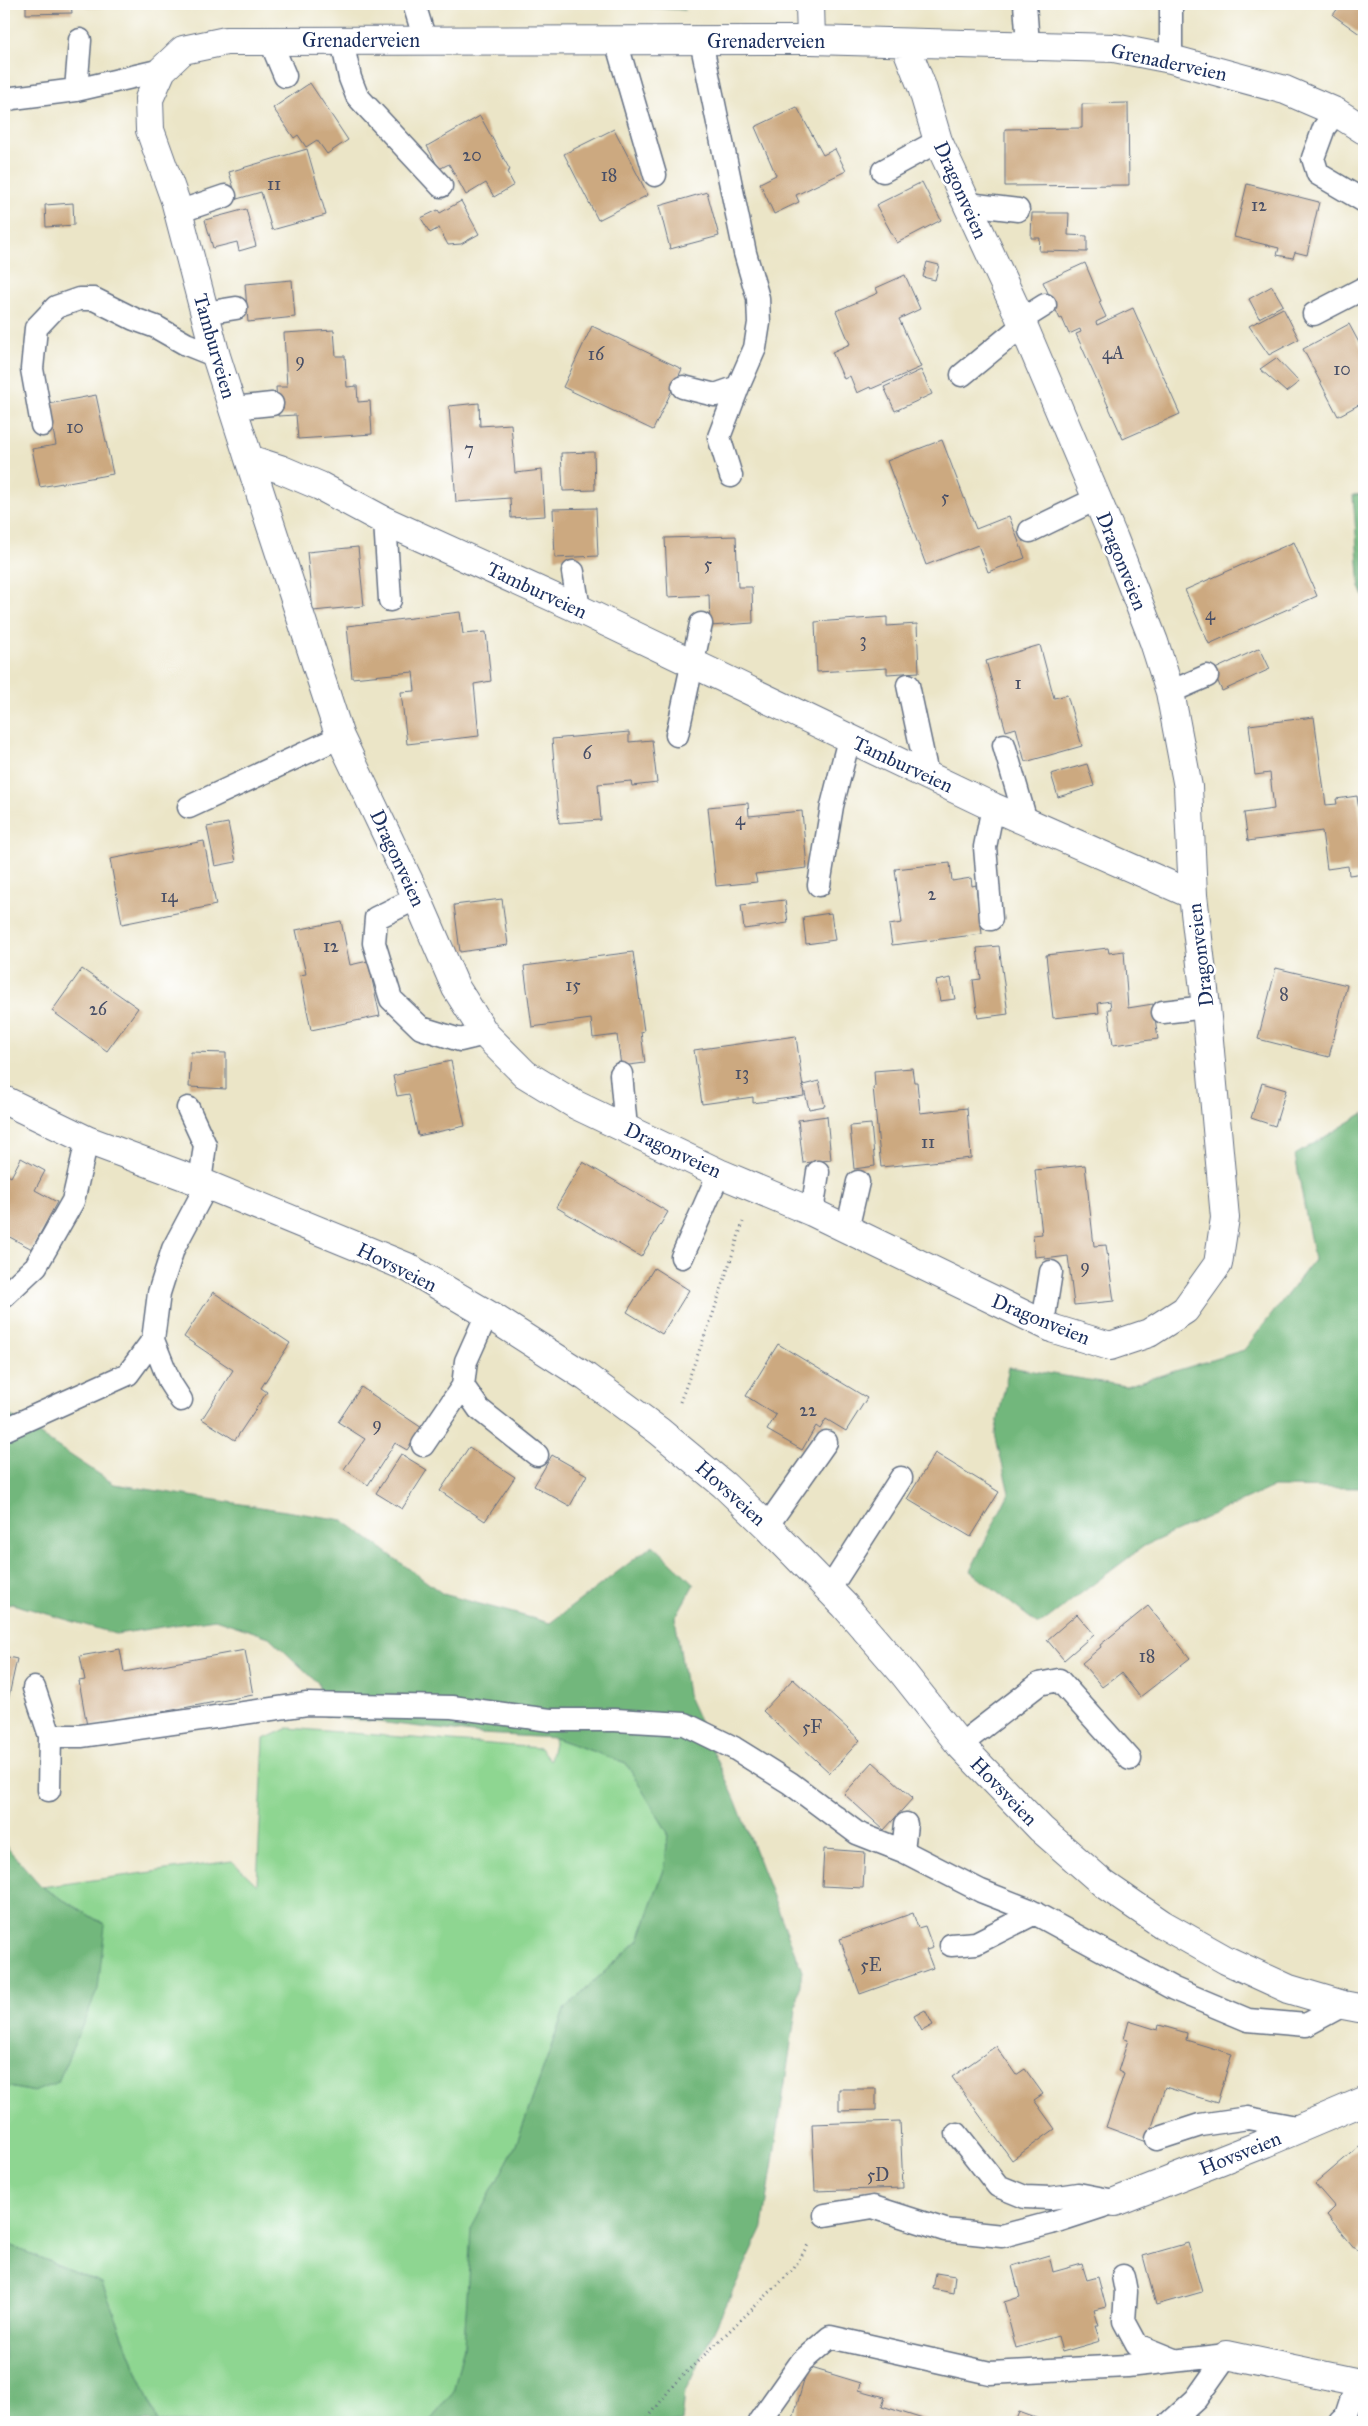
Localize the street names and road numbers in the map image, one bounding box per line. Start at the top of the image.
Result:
street label: Grenaderveien [302,28,420,52]
street label: Grenaderveien [707,29,825,53]
street label: Grenaderveien [1109,38,1229,86]
street label: Dragonveien [928,138,993,243]
street label: Tamburveien [189,291,241,401]
street label: Dragonveien [1090,508,1153,614]
street label: Tamburveien [483,556,591,624]
street label: Tamburveien [849,730,957,798]
street label: Dragonveien [364,806,431,911]
street label: Dragonveien [1182,902,1219,1008]
street label: Dragonveien [620,1117,725,1184]
street label: Hovsveien [353,1237,441,1297]
street label: Dragonveien [988,1288,1094,1351]
street label: Hovsveien [691,1455,771,1531]
street label: Hovsveien [965,1752,1043,1831]
street label: Hovsveien [1195,2126,1285,2180]

